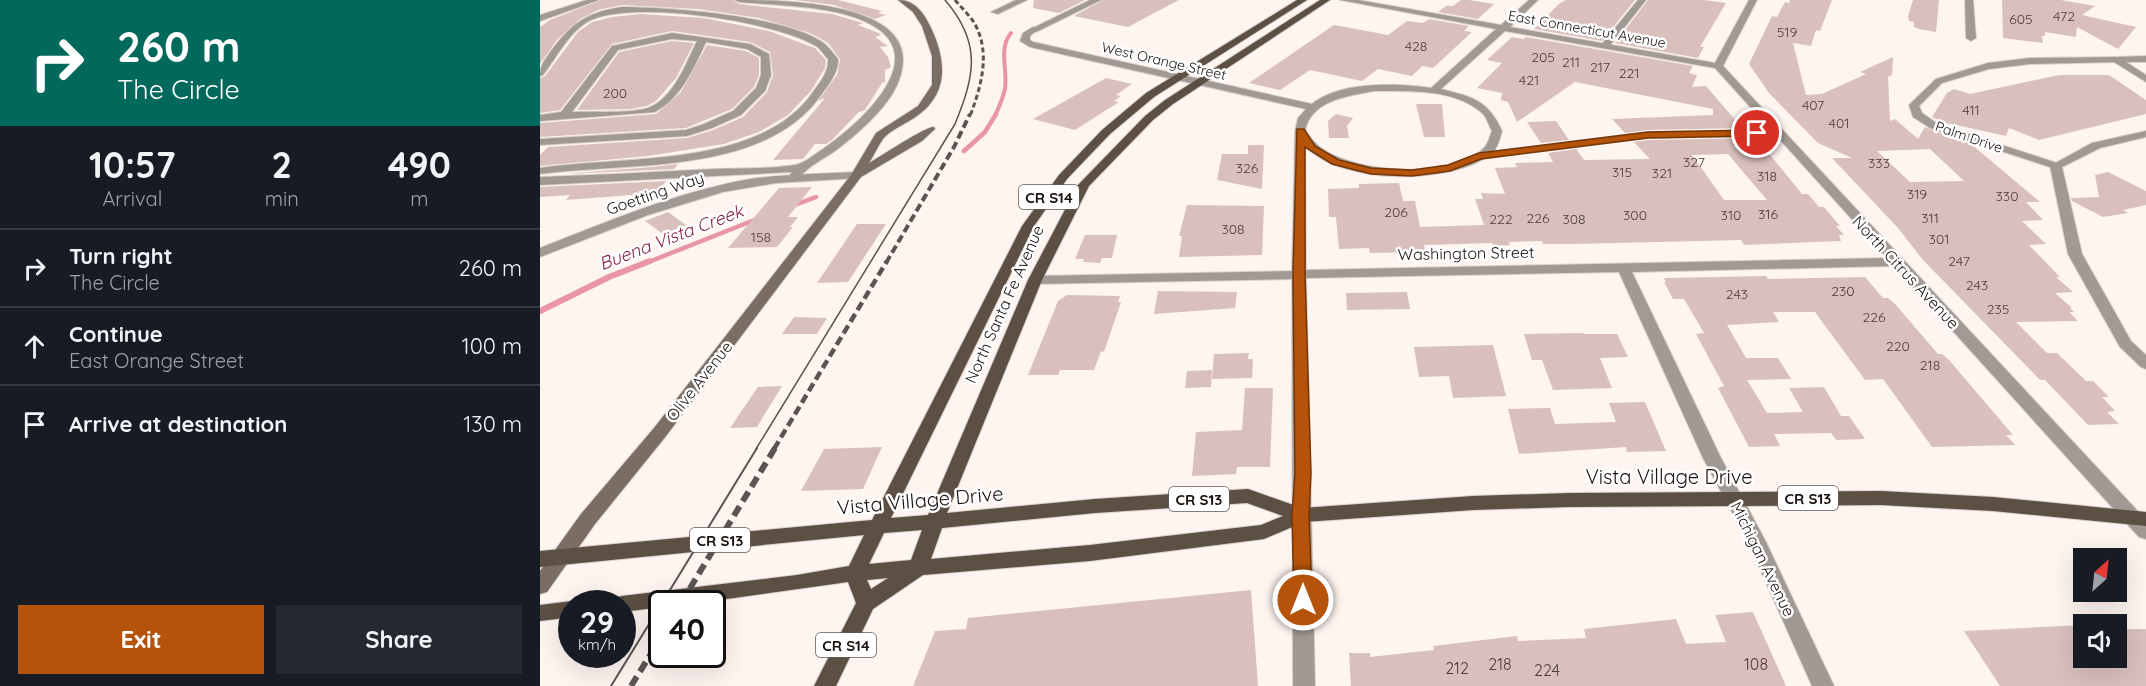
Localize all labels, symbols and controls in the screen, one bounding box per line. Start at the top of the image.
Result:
street label: East Connecticut Avenue [1507,6,1667,52]
house number: 472 [2053,7,2075,25]
house number: 605 [2009,10,2033,28]
text: 260 m [117,20,240,73]
house number: 519 [1777,23,1797,41]
icon: right [18,24,96,102]
house number: 428 [1405,37,1427,55]
street label: West Orange Street [1100,38,1228,84]
house number: 205 [1531,48,1555,66]
house number: 211 [1562,53,1580,71]
house number: 217 [1590,58,1610,76]
house number: 221 [1619,64,1639,82]
house number: 421 [1519,71,1539,89]
text: The Circle [117,72,240,106]
house number: 200 [603,84,627,102]
house number: 407 [1802,96,1824,114]
house number: 411 [1962,101,1980,119]
pin [1731,107,1782,158]
house number: 401 [1829,114,1849,132]
icon: arrive [1740,116,1773,149]
street label: Palm Drive [1933,117,2005,157]
text: 10:57 [89,142,176,187]
text: 2 [271,142,292,187]
text: 490 [388,142,451,187]
house number: 327 [1683,153,1705,171]
house number: 333 [1868,154,1890,172]
house number: 326 [1236,159,1259,177]
house number: 315 [1612,163,1632,181]
house number: 321 [1652,164,1672,182]
street label: Goetting Way [604,167,706,219]
house number: 318 [1757,167,1777,185]
road number: CR S14 [1019,185,1079,209]
house number: 319 [1907,185,1927,203]
text: Arrival [102,186,162,211]
text: min [265,186,299,211]
text: m [410,186,428,211]
house number: 330 [1995,187,2019,205]
water label: Buena Vista Creek [596,198,748,275]
house number: 206 [1384,203,1408,221]
house number: 316 [1758,205,1778,223]
house number: 300 [1623,206,1647,224]
house number: 310 [1721,206,1741,224]
house number: 226 [1526,209,1550,227]
house number: 311 [1921,209,1939,227]
house number: 222 [1489,210,1513,228]
house number: 308 [1562,210,1586,228]
street label: North Citrus Avenue [1848,211,1964,333]
house number: 308 [1221,220,1245,238]
street label: North Santa Fe Avenue [960,222,1048,386]
house number: 158 [751,228,771,246]
house number: 301 [1929,230,1949,248]
text: Turn right [69,242,173,270]
street label: Washington Street [1398,242,1534,264]
icon: right [18,252,51,285]
house number: 247 [1948,252,1970,270]
text: 260 m [459,254,522,282]
text: The Circle [69,270,160,295]
house number: 243 [1966,276,1988,294]
house number: 230 [1831,282,1855,300]
house number: 243 [1726,285,1748,303]
house number: 235 [1987,300,2009,318]
house number: 226 [1862,308,1886,326]
text: Continue [69,320,163,348]
icon: ahead [18,330,51,363]
text: 100 m [462,332,522,360]
street label: Olive Avenue [662,337,736,425]
house number: 220 [1886,337,1910,355]
text: East Orange Street [69,348,244,373]
house number: 218 [1920,356,1940,374]
icon: arrive [18,408,51,441]
text: Arrive at destination [69,410,287,438]
text: 130 m [463,410,522,438]
street label: Vista Village Drive [1585,464,1753,489]
street label: Vista Village Drive [836,480,1004,520]
road number: CR S13 [1778,486,1838,510]
road number: CR S13 [1169,487,1229,511]
street label: Michigan Avenue [1727,498,1799,620]
road number: CR S13 [690,528,750,552]
north arrow [2073,548,2127,602]
map controls [2073,548,2127,668]
position arrow [1271,568,1335,632]
speed limit sign: 40 [648,590,726,668]
text: 29 [580,603,614,641]
button: Exit [18,605,264,674]
button: Share [276,605,522,674]
button: sound [2073,614,2127,668]
road number: CR S14 [816,633,876,657]
text: km/h [578,635,616,654]
house number: 218 [1488,654,1512,674]
house number: 108 [1744,654,1768,674]
house number: 212 [1445,658,1469,678]
house number: 224 [1534,660,1560,680]

